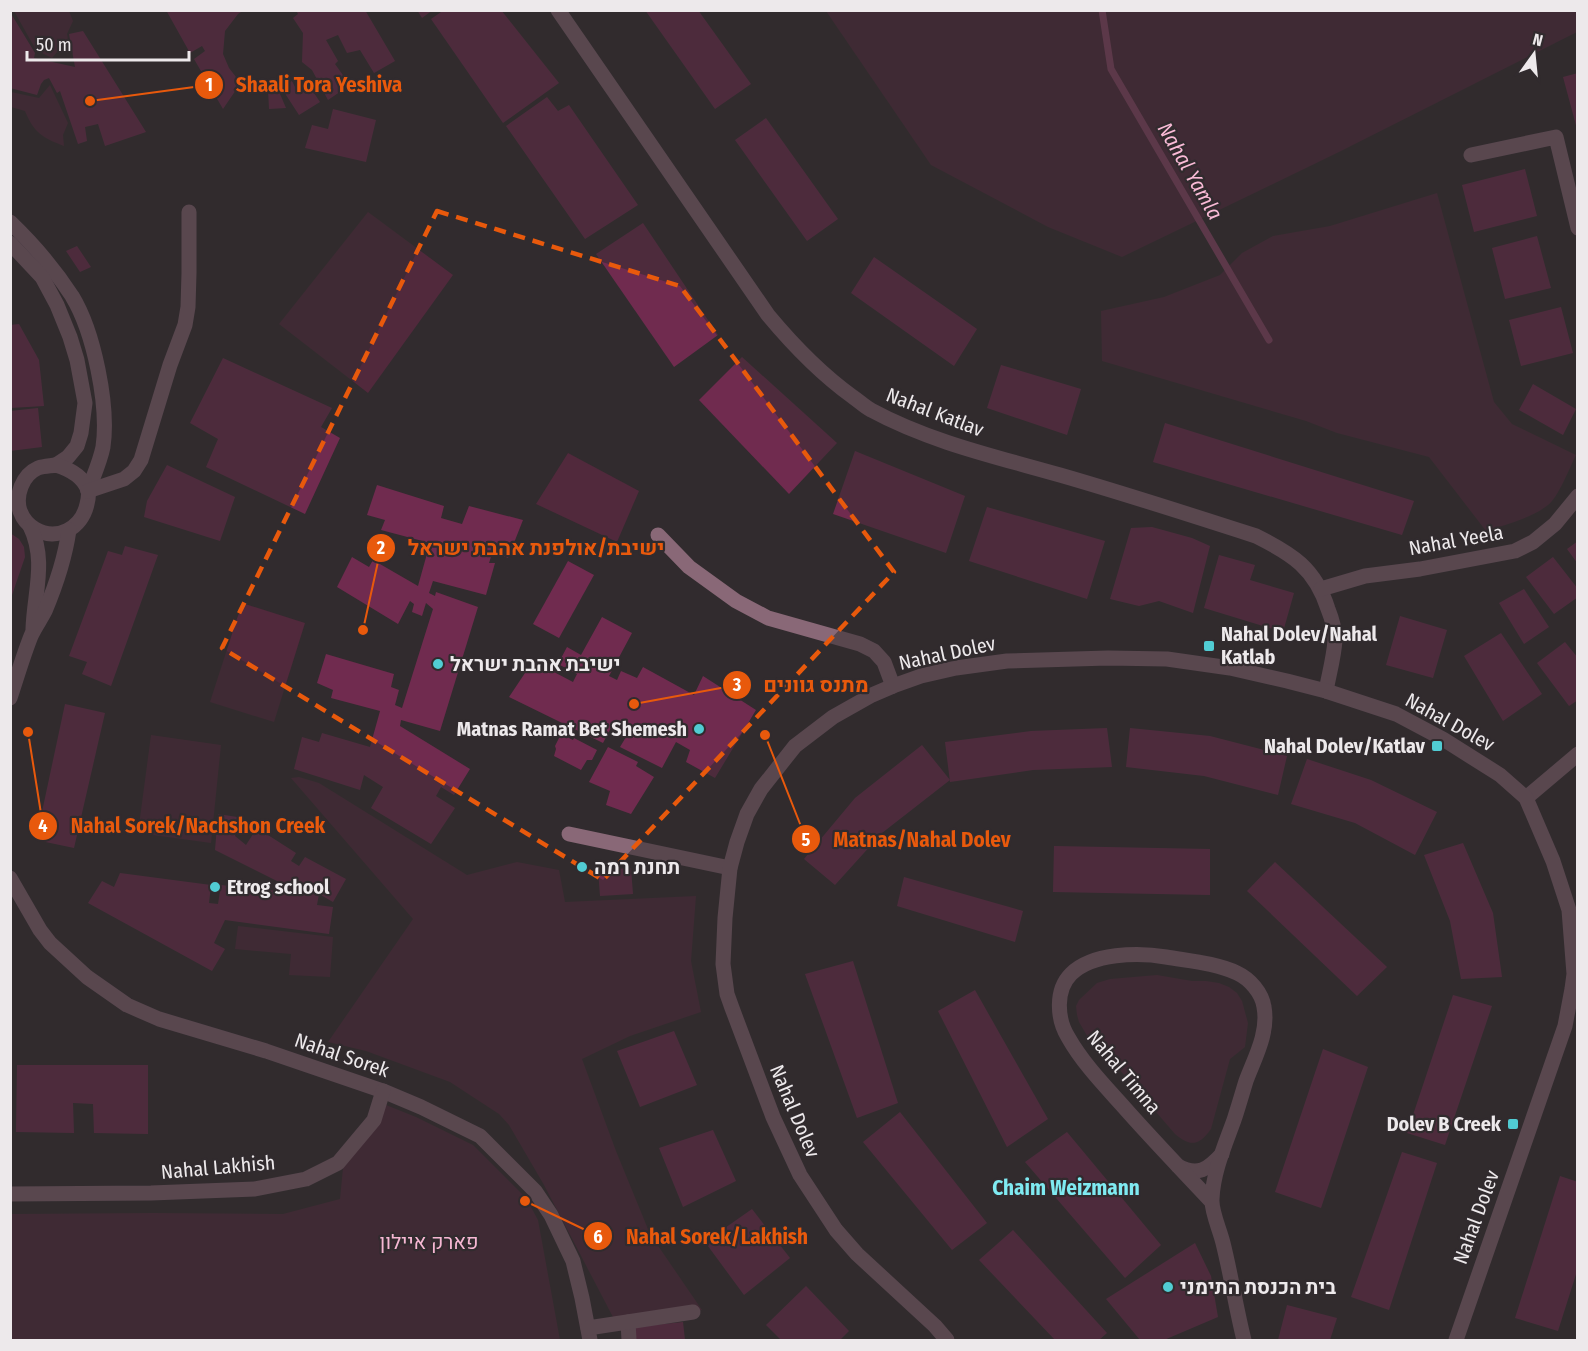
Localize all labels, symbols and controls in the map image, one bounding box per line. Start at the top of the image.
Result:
scale bar [27,24,189,62]
north arrow [1504,24,1564,84]
text: N [1531,30,1545,50]
text: 50 m [36,34,72,56]
callout: Shaali Tora Yeshiva [194,65,414,104]
text: Shaali Tora Yeshiva [236,72,402,98]
text: 1 [205,74,213,96]
water label: Nahal Yamla [1152,118,1228,224]
street label: Nahal Katlav [883,382,987,442]
street label: Nahal Yeela [1407,520,1505,560]
callout: ישיבת/אולפנת אהבת ישראל [366,528,676,567]
text: ישיבת/אולפנת אהבת ישראל [408,535,664,561]
text: 2 [376,537,385,559]
place label: Nahal Dolev/Nahal Katlab [1221,622,1378,669]
street label: Nahal Dolev [897,631,998,675]
marker: Nahal Dolev/Nahal Katlab [1202,639,1216,653]
place label: ישיבת אהבת ישראל [450,652,620,676]
marker: ישיבת אהבת ישראל [431,657,445,671]
callout: מתנס גוונים [722,665,881,704]
text: מתנס גוונים [763,672,869,698]
text: 3 [732,674,742,696]
street label: Nahal Dolev [1401,688,1499,756]
place label: Matnas Ramat Bet Shemesh [457,717,687,741]
marker: Matnas Ramat Bet Shemesh [692,722,706,736]
place label: Nahal Dolev/Katlav [1264,734,1426,758]
marker: Nahal Dolev/Katlav [1430,739,1444,753]
callout: Nahal Sorek/Nachshon Creek [28,806,337,845]
text: Nahal Sorek/Nachshon Creek [71,813,326,839]
text: 4 [38,815,48,837]
callout: Matnas/Nahal Dolev [791,820,1023,859]
text: Matnas/Nahal Dolev [833,827,1011,853]
text: 5 [802,829,811,851]
place label: תחנת רמה [594,855,680,879]
marker: תחנת רמה [575,860,589,874]
place label: Etrog school [227,875,330,899]
marker: Etrog school [208,880,222,894]
street label: Nahal Timna [1082,1025,1166,1119]
street label: Nahal Sorek [292,1028,393,1083]
street label: Nahal Dolev [765,1061,825,1161]
place label: Dolev B Creek [1387,1112,1502,1136]
marker: Dolev B Creek [1506,1117,1520,1131]
street label: Nahal Lakhish [160,1150,276,1184]
street label: Nahal Dolev [1448,1167,1504,1267]
district label: Chaim Weizmann [992,1175,1140,1201]
callout: Nahal Sorek/Lakhish [583,1217,820,1256]
text: Nahal Sorek/Lakhish [626,1224,808,1250]
text: 6 [593,1226,603,1248]
park label: פארק איילון [379,1230,479,1254]
place label: בית הכנסת התימני [1180,1275,1336,1299]
marker: בית הכנסת התימני [1161,1280,1175,1294]

